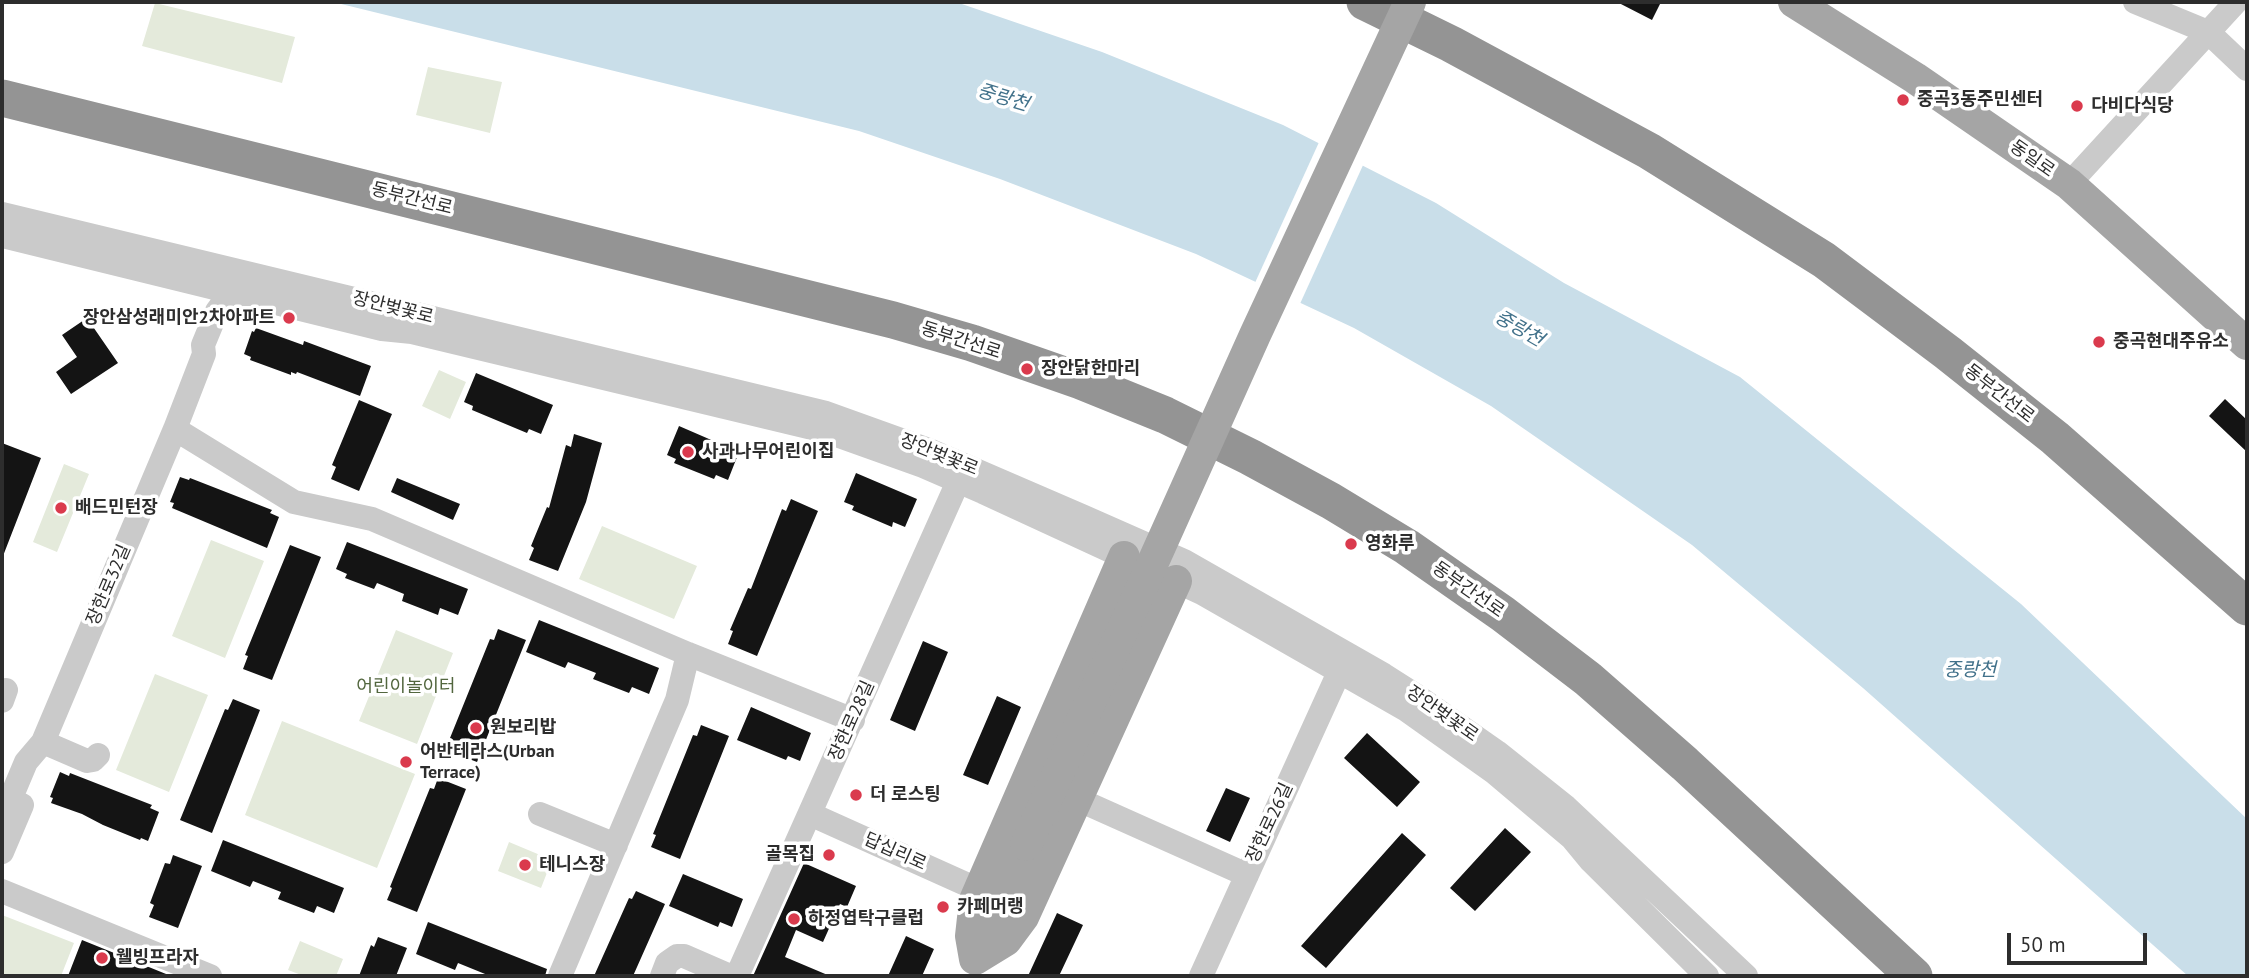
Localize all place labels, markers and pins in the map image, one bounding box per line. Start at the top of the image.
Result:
place label: 중곡3동주민센터 [1917,89,2043,111]
marker: 중곡3동주민센터 [1895,92,1911,108]
place label: 다비다식당 [2091,95,2174,117]
marker: 다비다식당 [2069,98,2085,114]
place label: 장안삼성래미안2차아파트 [83,307,275,329]
marker: 장안삼성래미안2차아파트 [281,310,297,326]
place label: 중곡현대주유소 [2113,331,2229,353]
marker: 중곡현대주유소 [2091,334,2107,350]
place label: 장안닭한마리 [1041,358,1140,380]
marker: 장안닭한마리 [1019,361,1035,377]
place label: 사과나무어린이집 [702,441,834,463]
marker: 사과나무어린이집 [680,444,696,460]
place label: 배드민턴장 [75,497,158,519]
marker: 배드민턴장 [53,500,69,516]
place label: 영화루 [1365,533,1415,555]
marker: 영화루 [1343,536,1359,552]
place label: 원보리밥 [490,717,556,739]
marker: 원보리밥 [468,720,484,736]
place label: 어반테라스(Urban Terrace) [420,741,555,784]
marker: 어반테라스(Urban Terrace) [398,754,414,770]
place label: 더 로스팅 [870,784,941,806]
marker: 더 로스팅 [848,787,864,803]
place label: 골목집 [765,844,815,866]
marker: 골목집 [821,847,837,863]
place label: 테니스장 [539,854,605,876]
marker: 테니스장 [517,857,533,873]
place label: 카페머랭 [957,896,1023,918]
marker: 카페머랭 [935,899,951,915]
place label: 하정엽탁구클럽 [808,908,924,930]
marker: 하정엽탁구클럽 [786,911,802,927]
place label: 웰빙프라자 [116,947,199,969]
marker: 웰빙프라자 [94,950,110,966]

